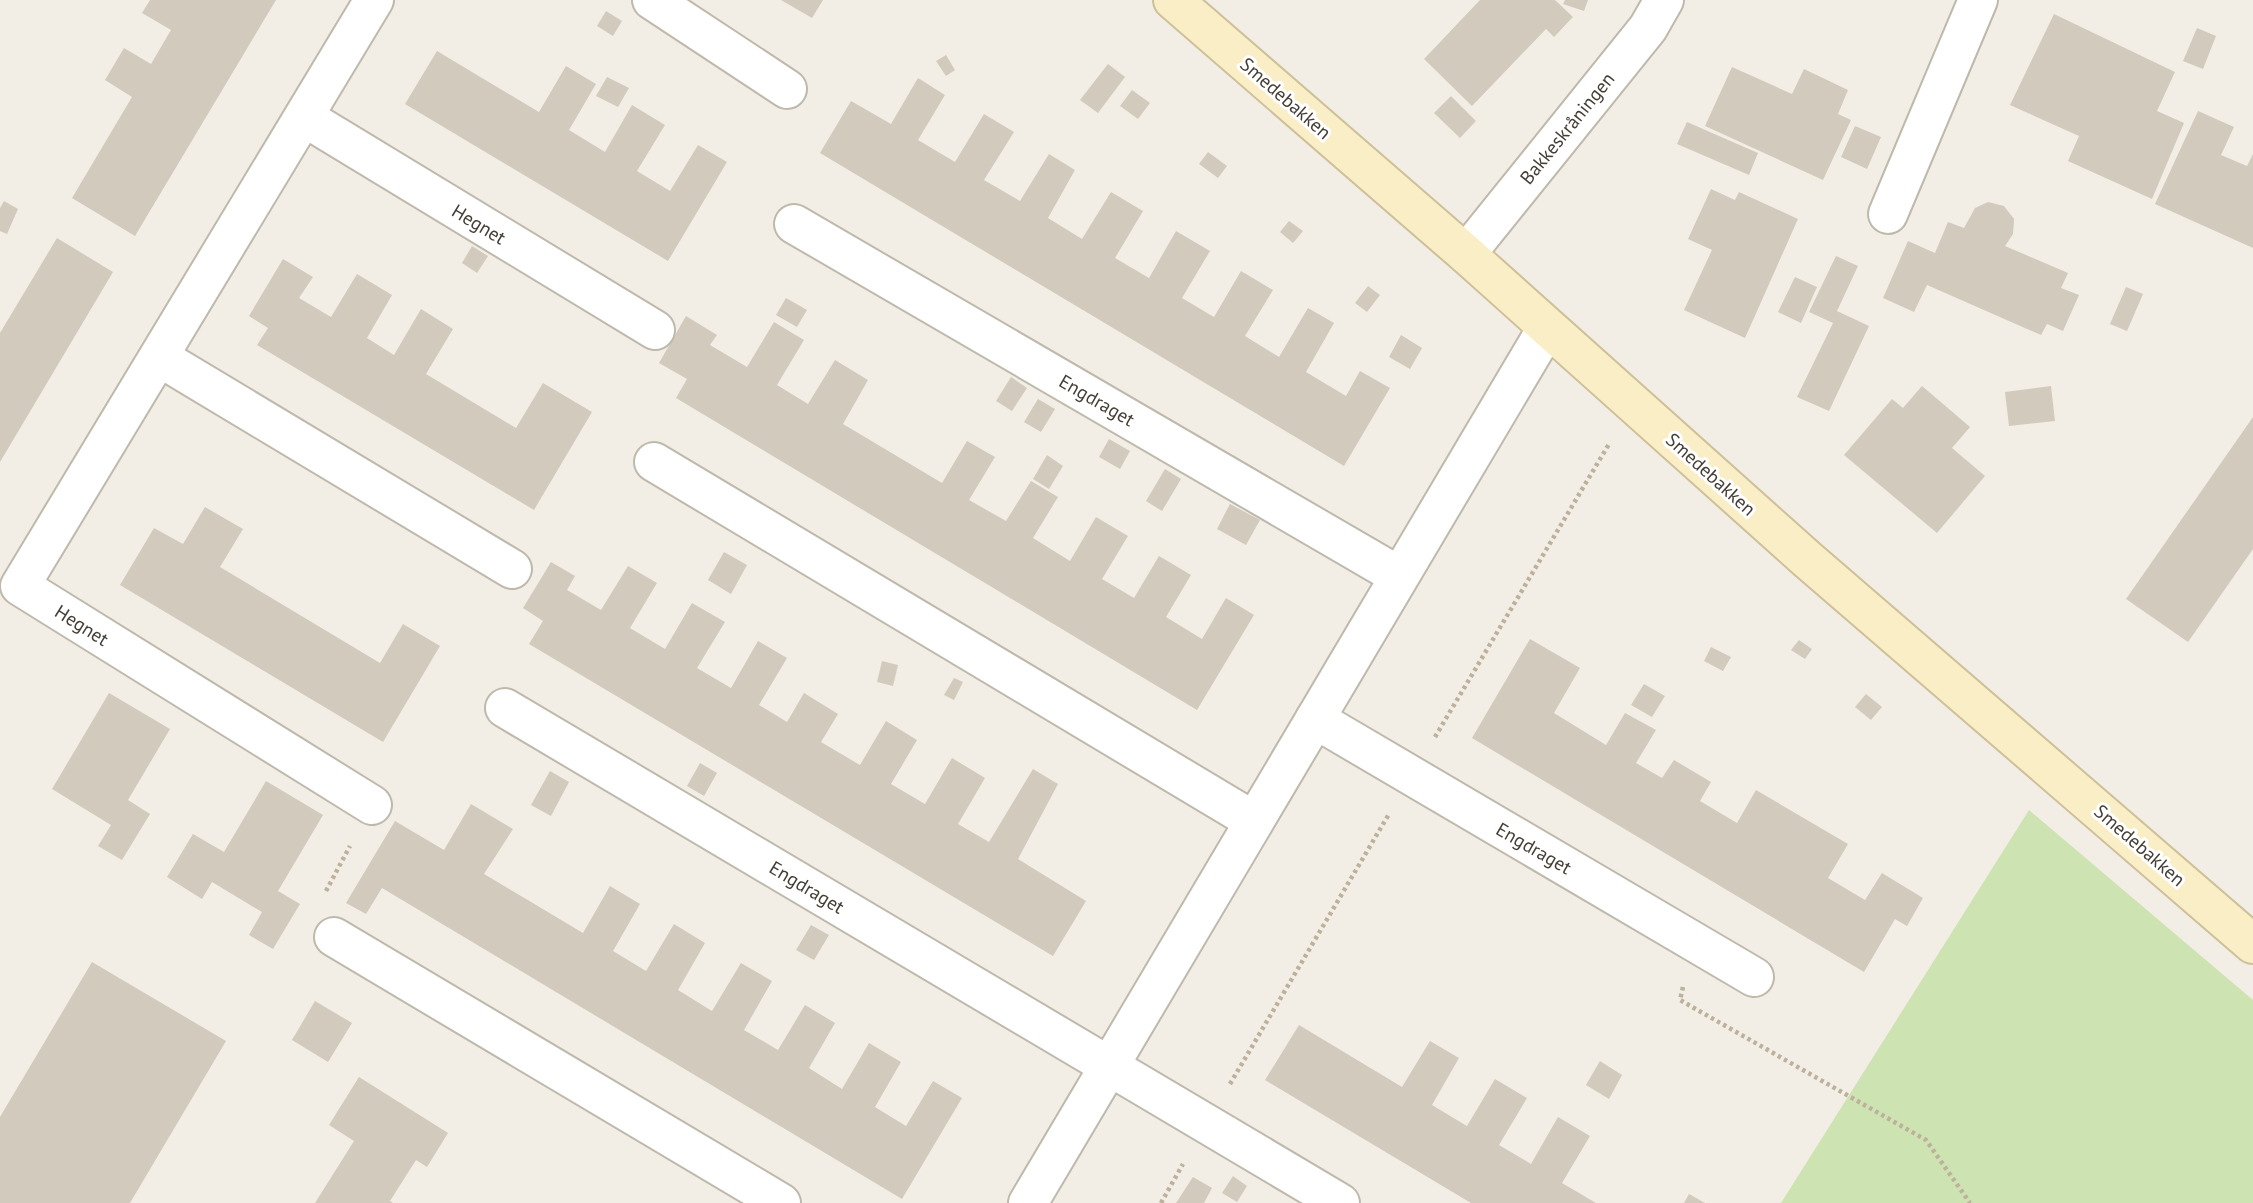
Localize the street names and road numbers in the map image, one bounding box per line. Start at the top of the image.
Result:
street label: Smedebakken [1236,52,1336,144]
street label: Bakkeskråningen [1514,67,1620,189]
street label: Hegnet [448,199,511,250]
street label: Engdraget [1055,369,1140,431]
street label: Smedebakken [1661,427,1761,521]
street label: Hegnet [51,599,114,651]
street label: Smedebakken [2090,799,2190,891]
street label: Engdraget [1492,817,1577,879]
street label: Engdraget [765,855,849,919]

